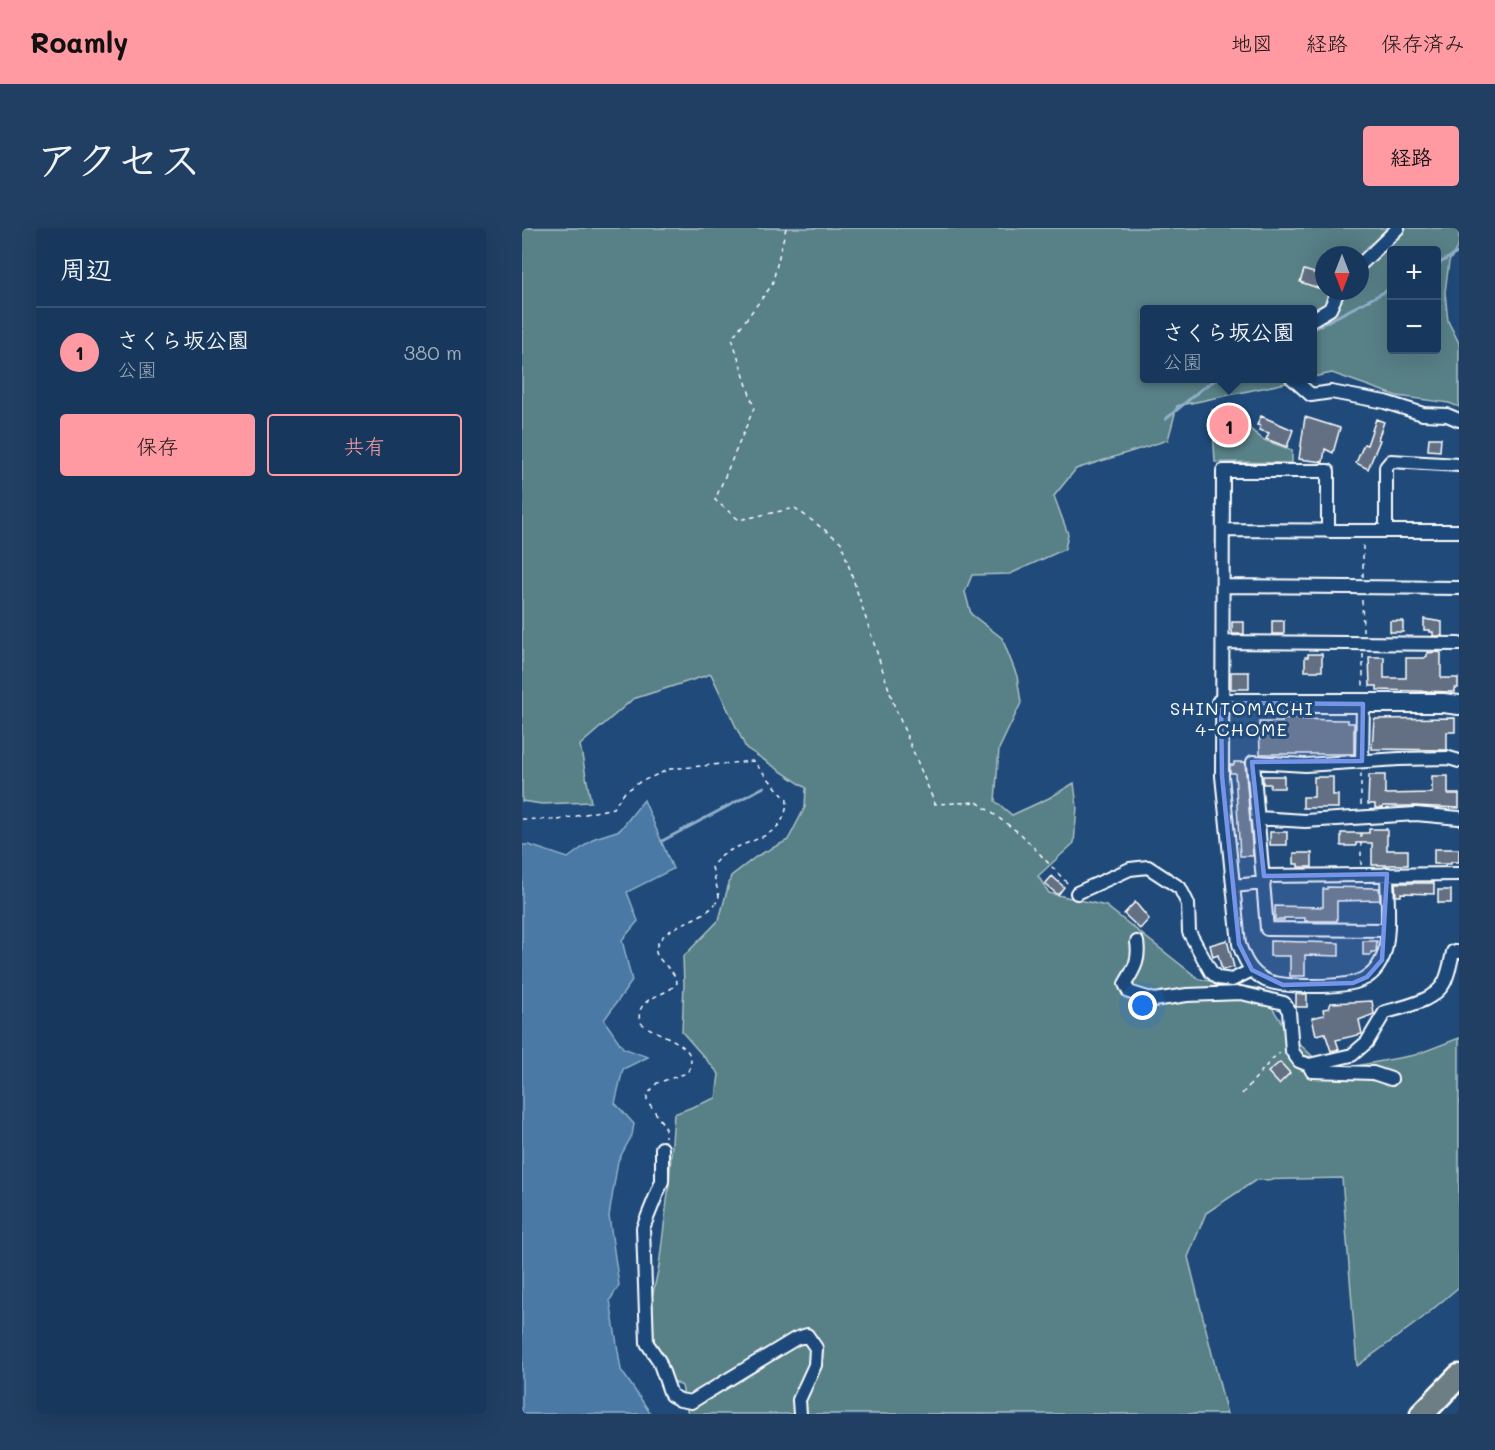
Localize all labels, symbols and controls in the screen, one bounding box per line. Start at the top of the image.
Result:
text: Roamly [30,24,129,60]
text: 地図 [1231,29,1273,56]
text: 経路 [1306,29,1348,56]
text: 保存済み [1381,29,1465,56]
button: 経路 [1363,126,1459,186]
text: アクセス [36,131,201,186]
north arrow [1315,246,1369,300]
map controls [1387,246,1441,354]
button: + [1387,246,1441,300]
text: 周辺 [60,252,112,286]
button: − [1387,300,1441,354]
popup [1140,305,1317,383]
text: さくら坂公園 [1162,317,1295,346]
text: さくら坂公園 [117,325,249,354]
text: 1 [75,339,84,365]
text: 380 m [404,339,462,365]
text: 公園 [1162,348,1202,374]
text: 公園 [117,356,157,382]
pin: 1 [1210,402,1248,448]
button: 保存 [60,414,255,476]
button: 共有 [267,414,462,476]
district label: SHINTOMACHI 4-CHOME [1170,696,1314,741]
your location [1128,991,1157,1020]

